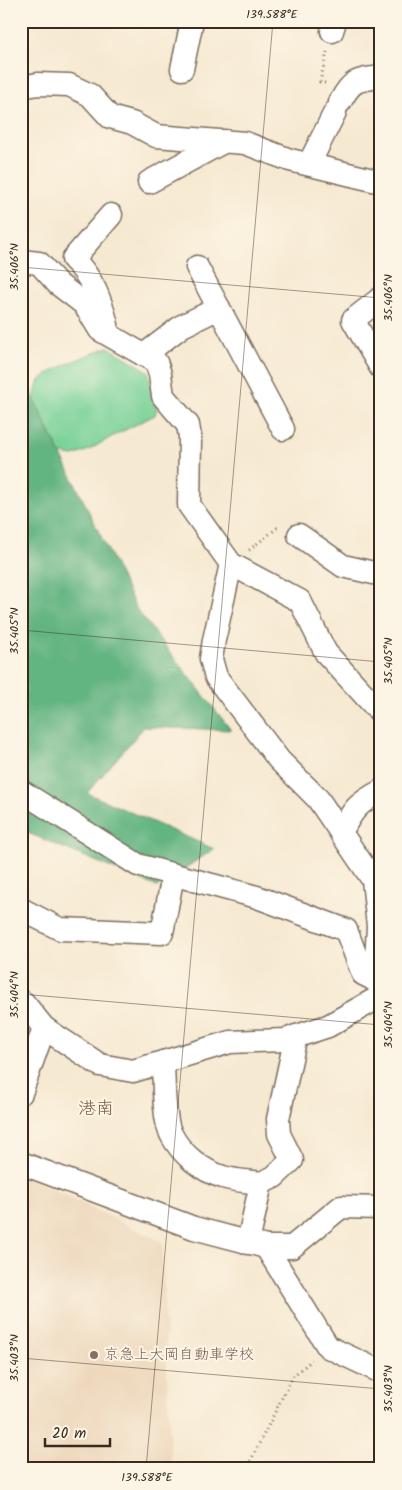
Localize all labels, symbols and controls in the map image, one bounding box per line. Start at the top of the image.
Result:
text: 139.588°E [246,5,299,24]
text: 35.406°N [5,243,24,291]
text: 35.406°N [379,274,398,322]
text: 35.405°N [5,607,24,655]
text: 35.405°N [379,637,398,685]
text: 35.404°N [5,971,24,1019]
text: 35.404°N [379,1001,398,1049]
district label: 港南 [78,1095,114,1124]
text: 35.403°N [5,1334,24,1382]
place label: 京急上大岡自動車学校 [104,1343,254,1367]
marker: 京急上大岡自動車学校 [88,1349,100,1361]
text: 35.403°N [379,1365,398,1413]
scale bar [45,1415,110,1447]
text: 20 m [52,1422,86,1446]
text: 139.588°E [121,1468,174,1487]

